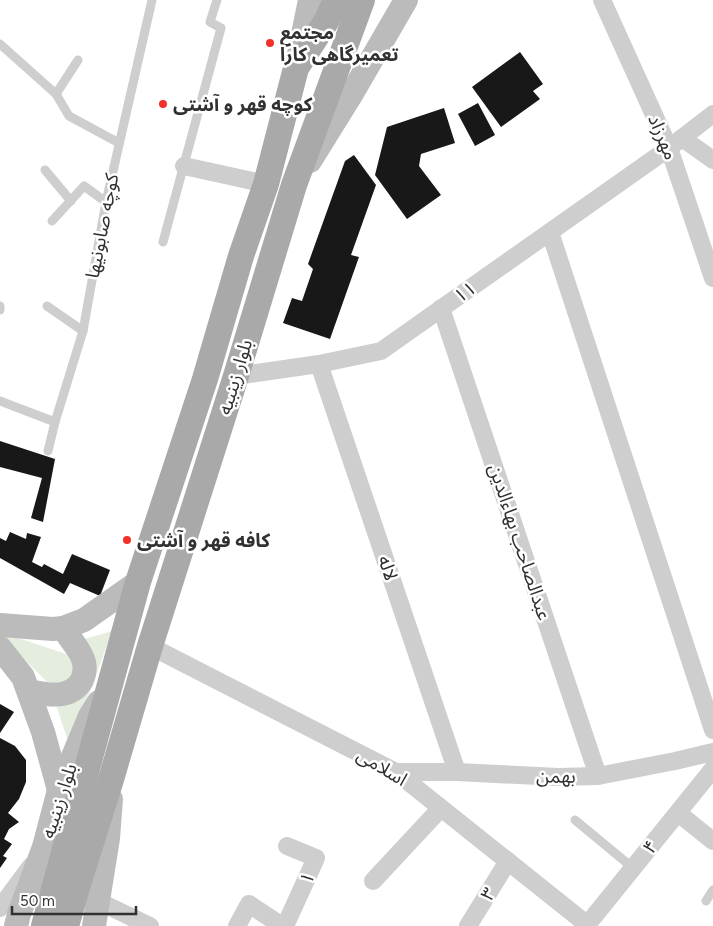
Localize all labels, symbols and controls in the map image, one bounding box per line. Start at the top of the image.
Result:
place label: مجتمع تعمیرگاهی کارا [280,21,399,66]
marker: مجتمع تعمیرگاهی کارا [264,37,276,49]
place label: کوچه قهر و آشتی [173,93,313,116]
marker: کوچه قهر و آشتی [157,98,169,110]
street label: مهرزاد [643,111,683,163]
street label: کوچه صابونیها [81,171,125,280]
street label: ۱۱ [449,276,481,308]
street label: بلوار زینبیه [213,337,257,417]
street label: عبدالصاحب بهاءالدین [484,461,556,623]
place label: کافه قهر و آشتی [137,529,270,552]
marker: کافه قهر و آشتی [121,534,133,546]
street label: لاله [373,552,403,584]
street label: اسلامی [353,743,411,791]
street label: بلوار زینبیه [36,761,82,841]
street label: بهمن [536,764,576,788]
street label: ۴ [638,836,662,858]
street label: ۱ [294,868,320,888]
street label: ۳ [475,883,501,905]
scale bar [12,884,136,916]
text: 50 m [20,892,55,910]

